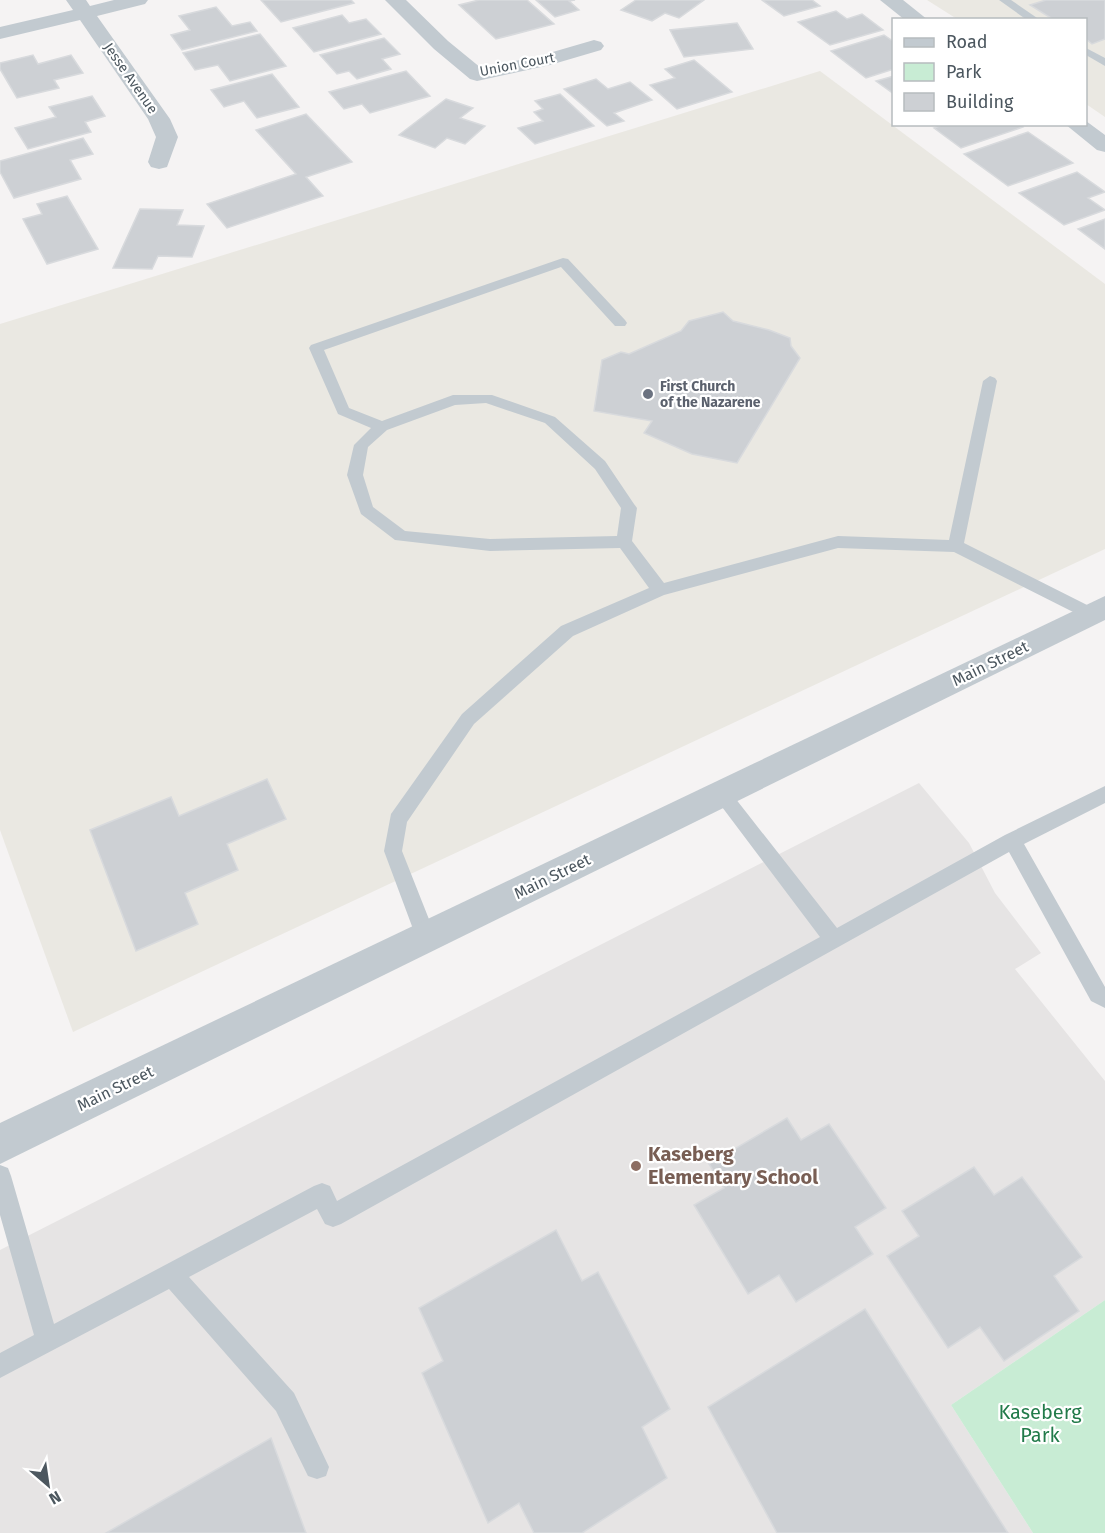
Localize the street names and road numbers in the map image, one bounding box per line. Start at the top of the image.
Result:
street label: Jesse Avenue [100,40,161,117]
street label: Union Court [478,49,557,80]
street label: Main Street [949,637,1032,690]
street label: Main Street [511,850,594,903]
street label: Main Street [74,1062,157,1115]

